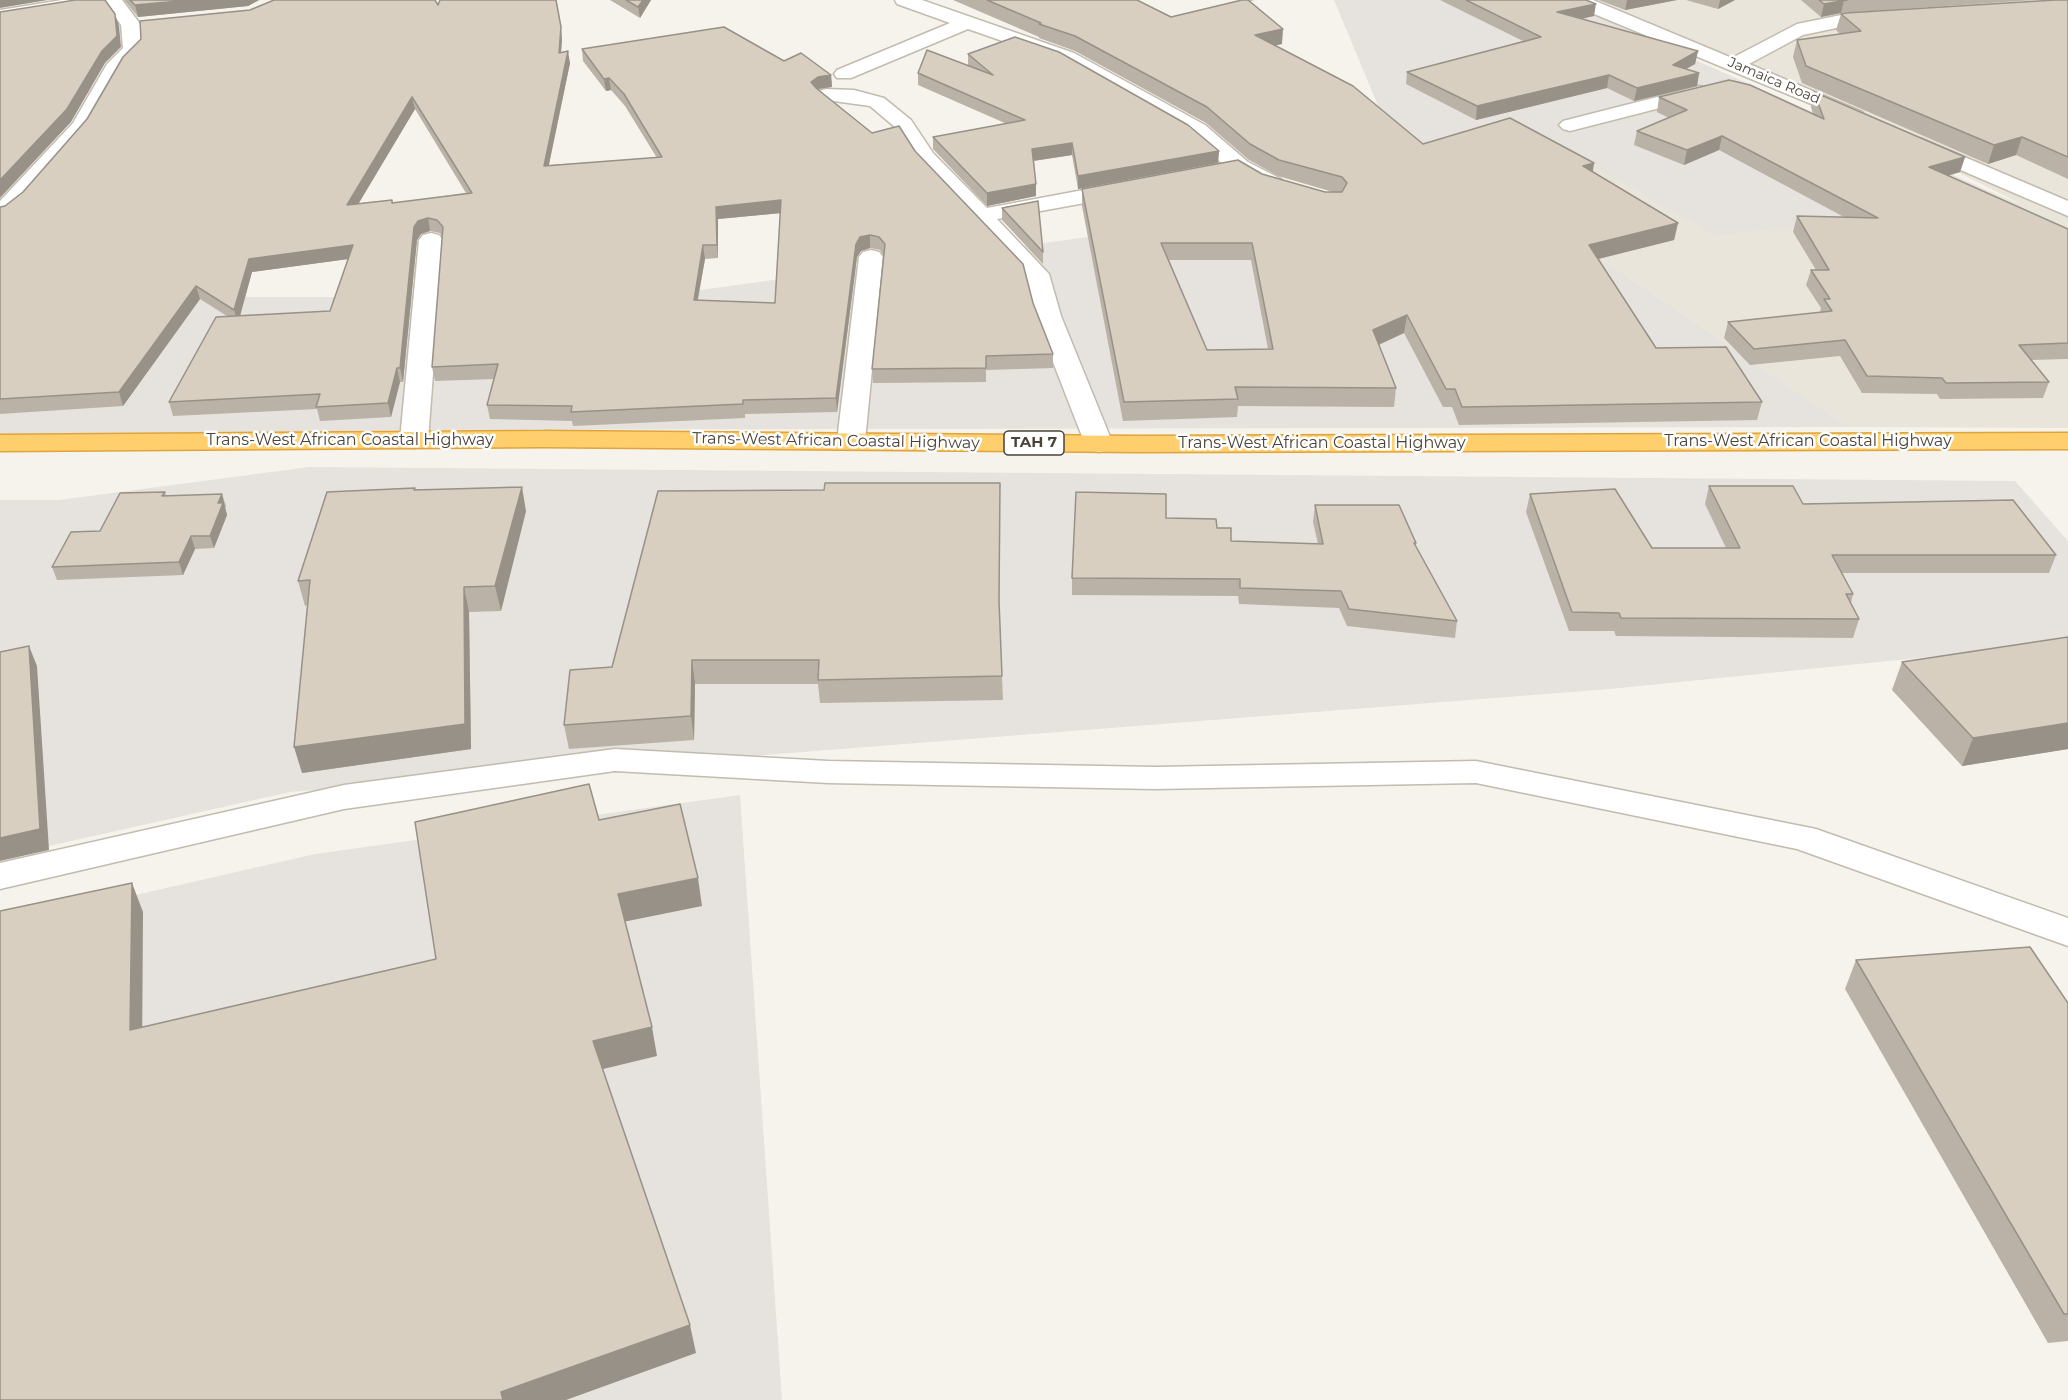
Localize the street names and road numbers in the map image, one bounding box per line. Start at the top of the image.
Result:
street label: Jamaica Road [1725,54,1823,108]
street label: Trans-West African Coastal Highway [692,429,980,453]
street label: Trans-West African Coastal Highway [206,430,494,450]
road number: TAH 7 [1004,431,1064,455]
street label: Trans-West African Coastal Highway [1664,431,1952,451]
street label: Trans-West African Coastal Highway [1178,433,1466,453]

